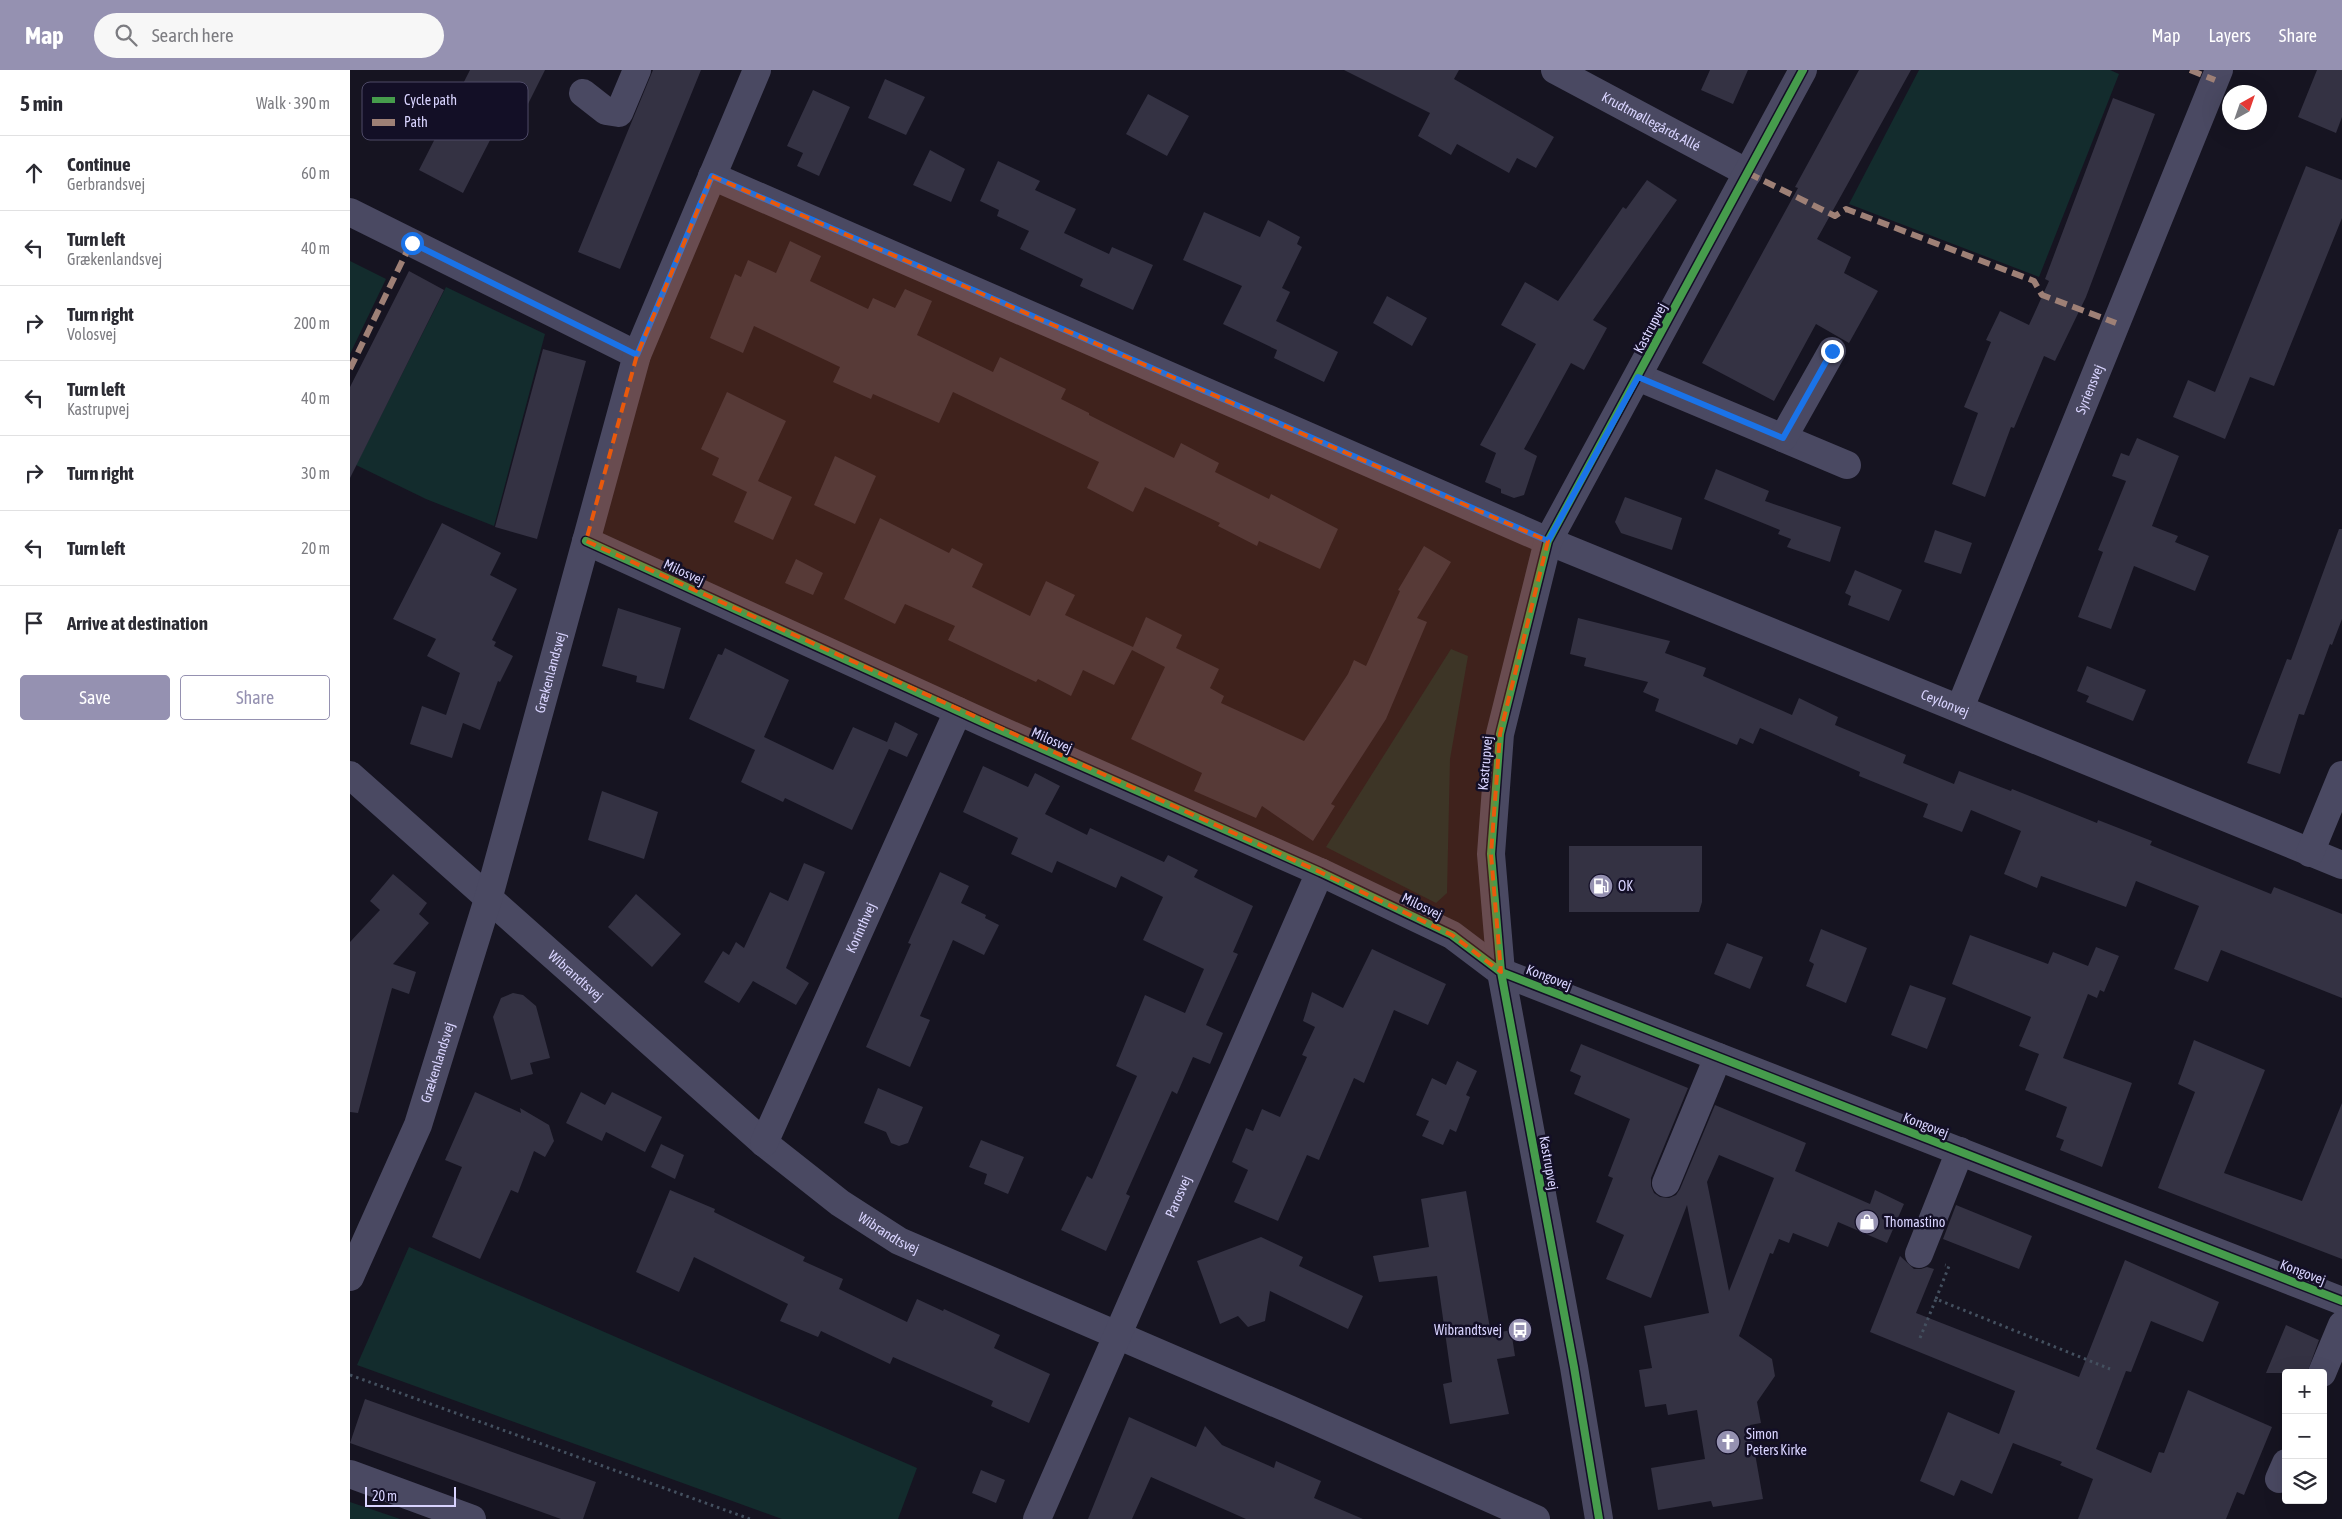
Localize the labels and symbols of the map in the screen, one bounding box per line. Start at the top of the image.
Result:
legend [362,82,528,140]
north arrow [2222,85,2267,130]
street label: Krudtmøllegårds Allé [1599,89,1703,154]
text: Cycle path [404,92,457,108]
text: Path [404,114,428,130]
route start [401,232,424,255]
street label: Kastrupvej [1630,300,1670,356]
route end [1821,340,1844,363]
street label: Syriensvej [2072,362,2107,416]
street label: Milosvej [661,556,707,588]
street label: Grækenlandsvej [531,630,569,715]
street label: Ceylonvej [1919,686,1971,720]
street label: Milosvej [1029,724,1075,756]
street label: Kastrupvej [1475,735,1495,791]
fuel station icon: OK [1588,873,1614,899]
place label: OK [1618,878,1633,894]
street label: Milosvej [1399,889,1445,923]
street label: Korinthvej [842,900,879,955]
street label: Wibrandtsvej [545,947,606,1004]
street label: Kongovej [1524,961,1574,993]
street label: Grækenlandsvej [417,1020,457,1105]
street label: Kongovej [1901,1109,1951,1141]
street label: Kastrupvej [1536,1135,1562,1191]
street label: Parosvej [1162,1173,1194,1220]
street label: Wibrandtsvej [855,1209,922,1257]
shop icon: Thomastino [1854,1209,1880,1235]
place label: Thomastino [1884,1214,1945,1230]
street label: Kongovej [2278,1256,2328,1288]
bus stop icon: Wibrandtsvej [1507,1317,1533,1343]
place label: Wibrandtsvej [1434,1322,1502,1338]
place label: Simon Peters Kirke [1746,1426,1807,1458]
church icon: Simon Peters Kirke [1715,1429,1741,1455]
scale bar [365,1484,456,1507]

